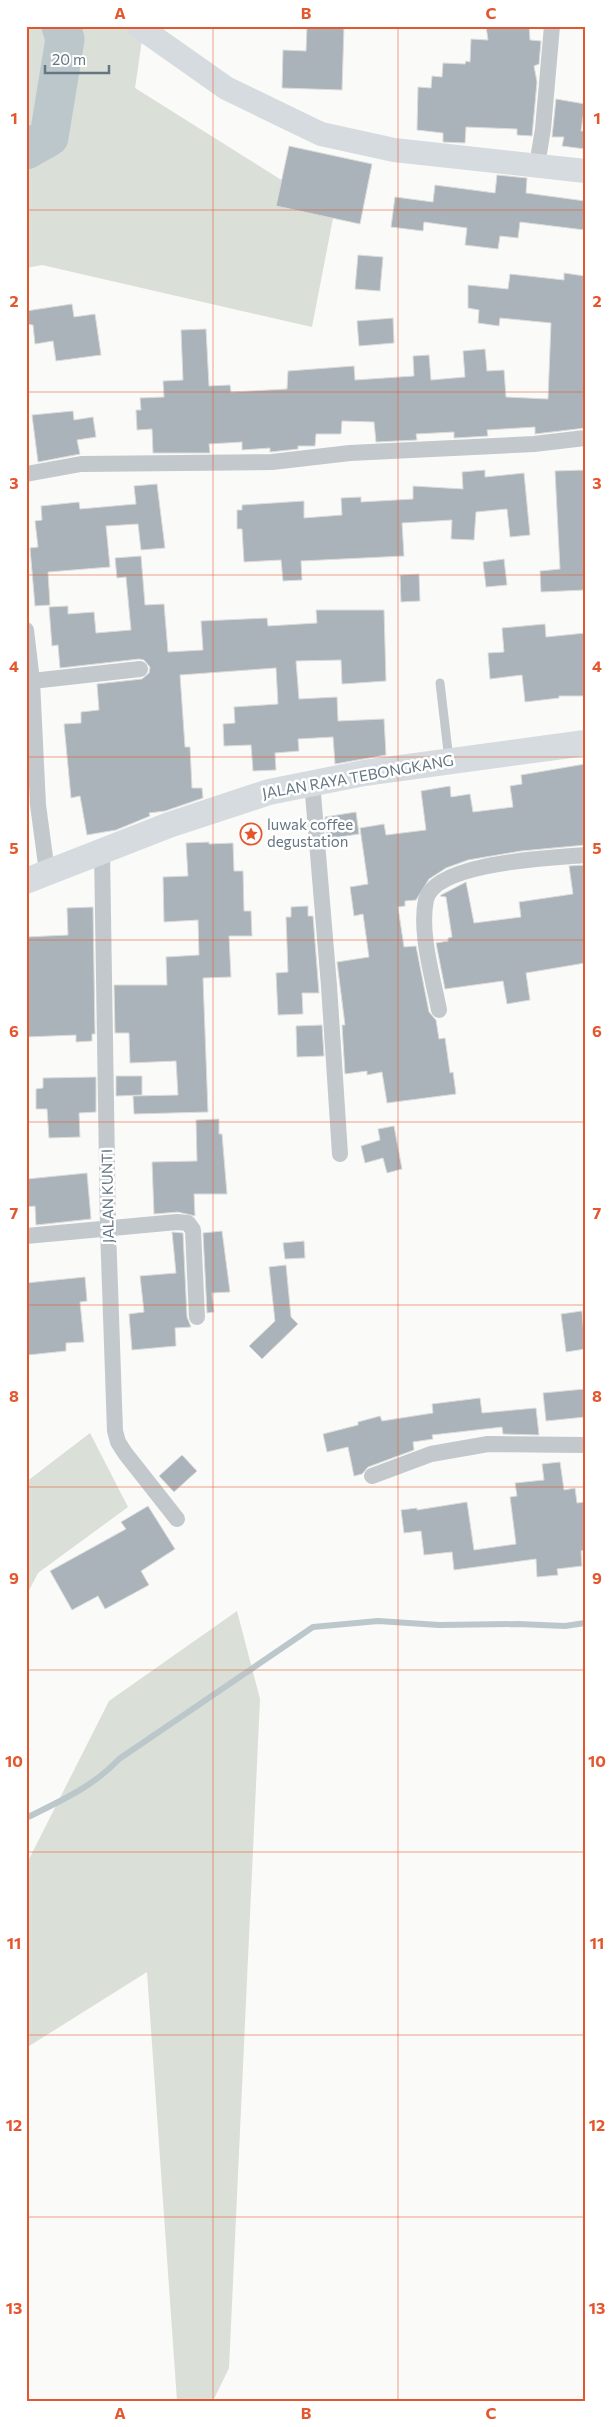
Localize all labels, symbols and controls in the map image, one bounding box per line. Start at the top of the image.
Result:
text: A [114,3,126,22]
text: B [301,3,312,22]
text: C [486,3,497,22]
scale bar [45,42,109,74]
text: 20 m [52,50,86,68]
text: 1 [10,108,18,127]
text: 1 [593,108,601,127]
text: 2 [9,291,19,310]
text: 2 [592,291,602,310]
text: 3 [9,473,19,492]
text: 3 [592,473,602,492]
text: 4 [9,656,19,675]
text: 4 [592,656,602,675]
street label: JALAN RAYA TEBONGKANG [261,750,455,802]
place label: luwak coffee degustation [267,815,353,850]
place icon: luwak coffee degustation [239,822,263,846]
text: 5 [9,838,19,857]
text: 5 [592,838,602,857]
text: 6 [9,1021,19,1040]
text: 6 [592,1021,602,1040]
street label: JALAN KUNTI [97,1149,117,1243]
text: 7 [10,1203,19,1222]
text: 7 [593,1203,602,1222]
text: 8 [9,1386,19,1405]
text: 8 [592,1386,602,1405]
text: 9 [9,1568,19,1587]
text: 9 [592,1568,602,1587]
text: 10 [5,1751,23,1770]
text: 10 [588,1751,606,1770]
text: 11 [7,1933,21,1952]
text: 11 [590,1933,604,1952]
text: 12 [6,2115,22,2134]
text: 12 [589,2115,605,2134]
text: 13 [6,2298,22,2317]
text: 13 [589,2298,605,2317]
text: A [114,2403,126,2422]
text: B [301,2403,312,2422]
text: C [486,2403,497,2422]

